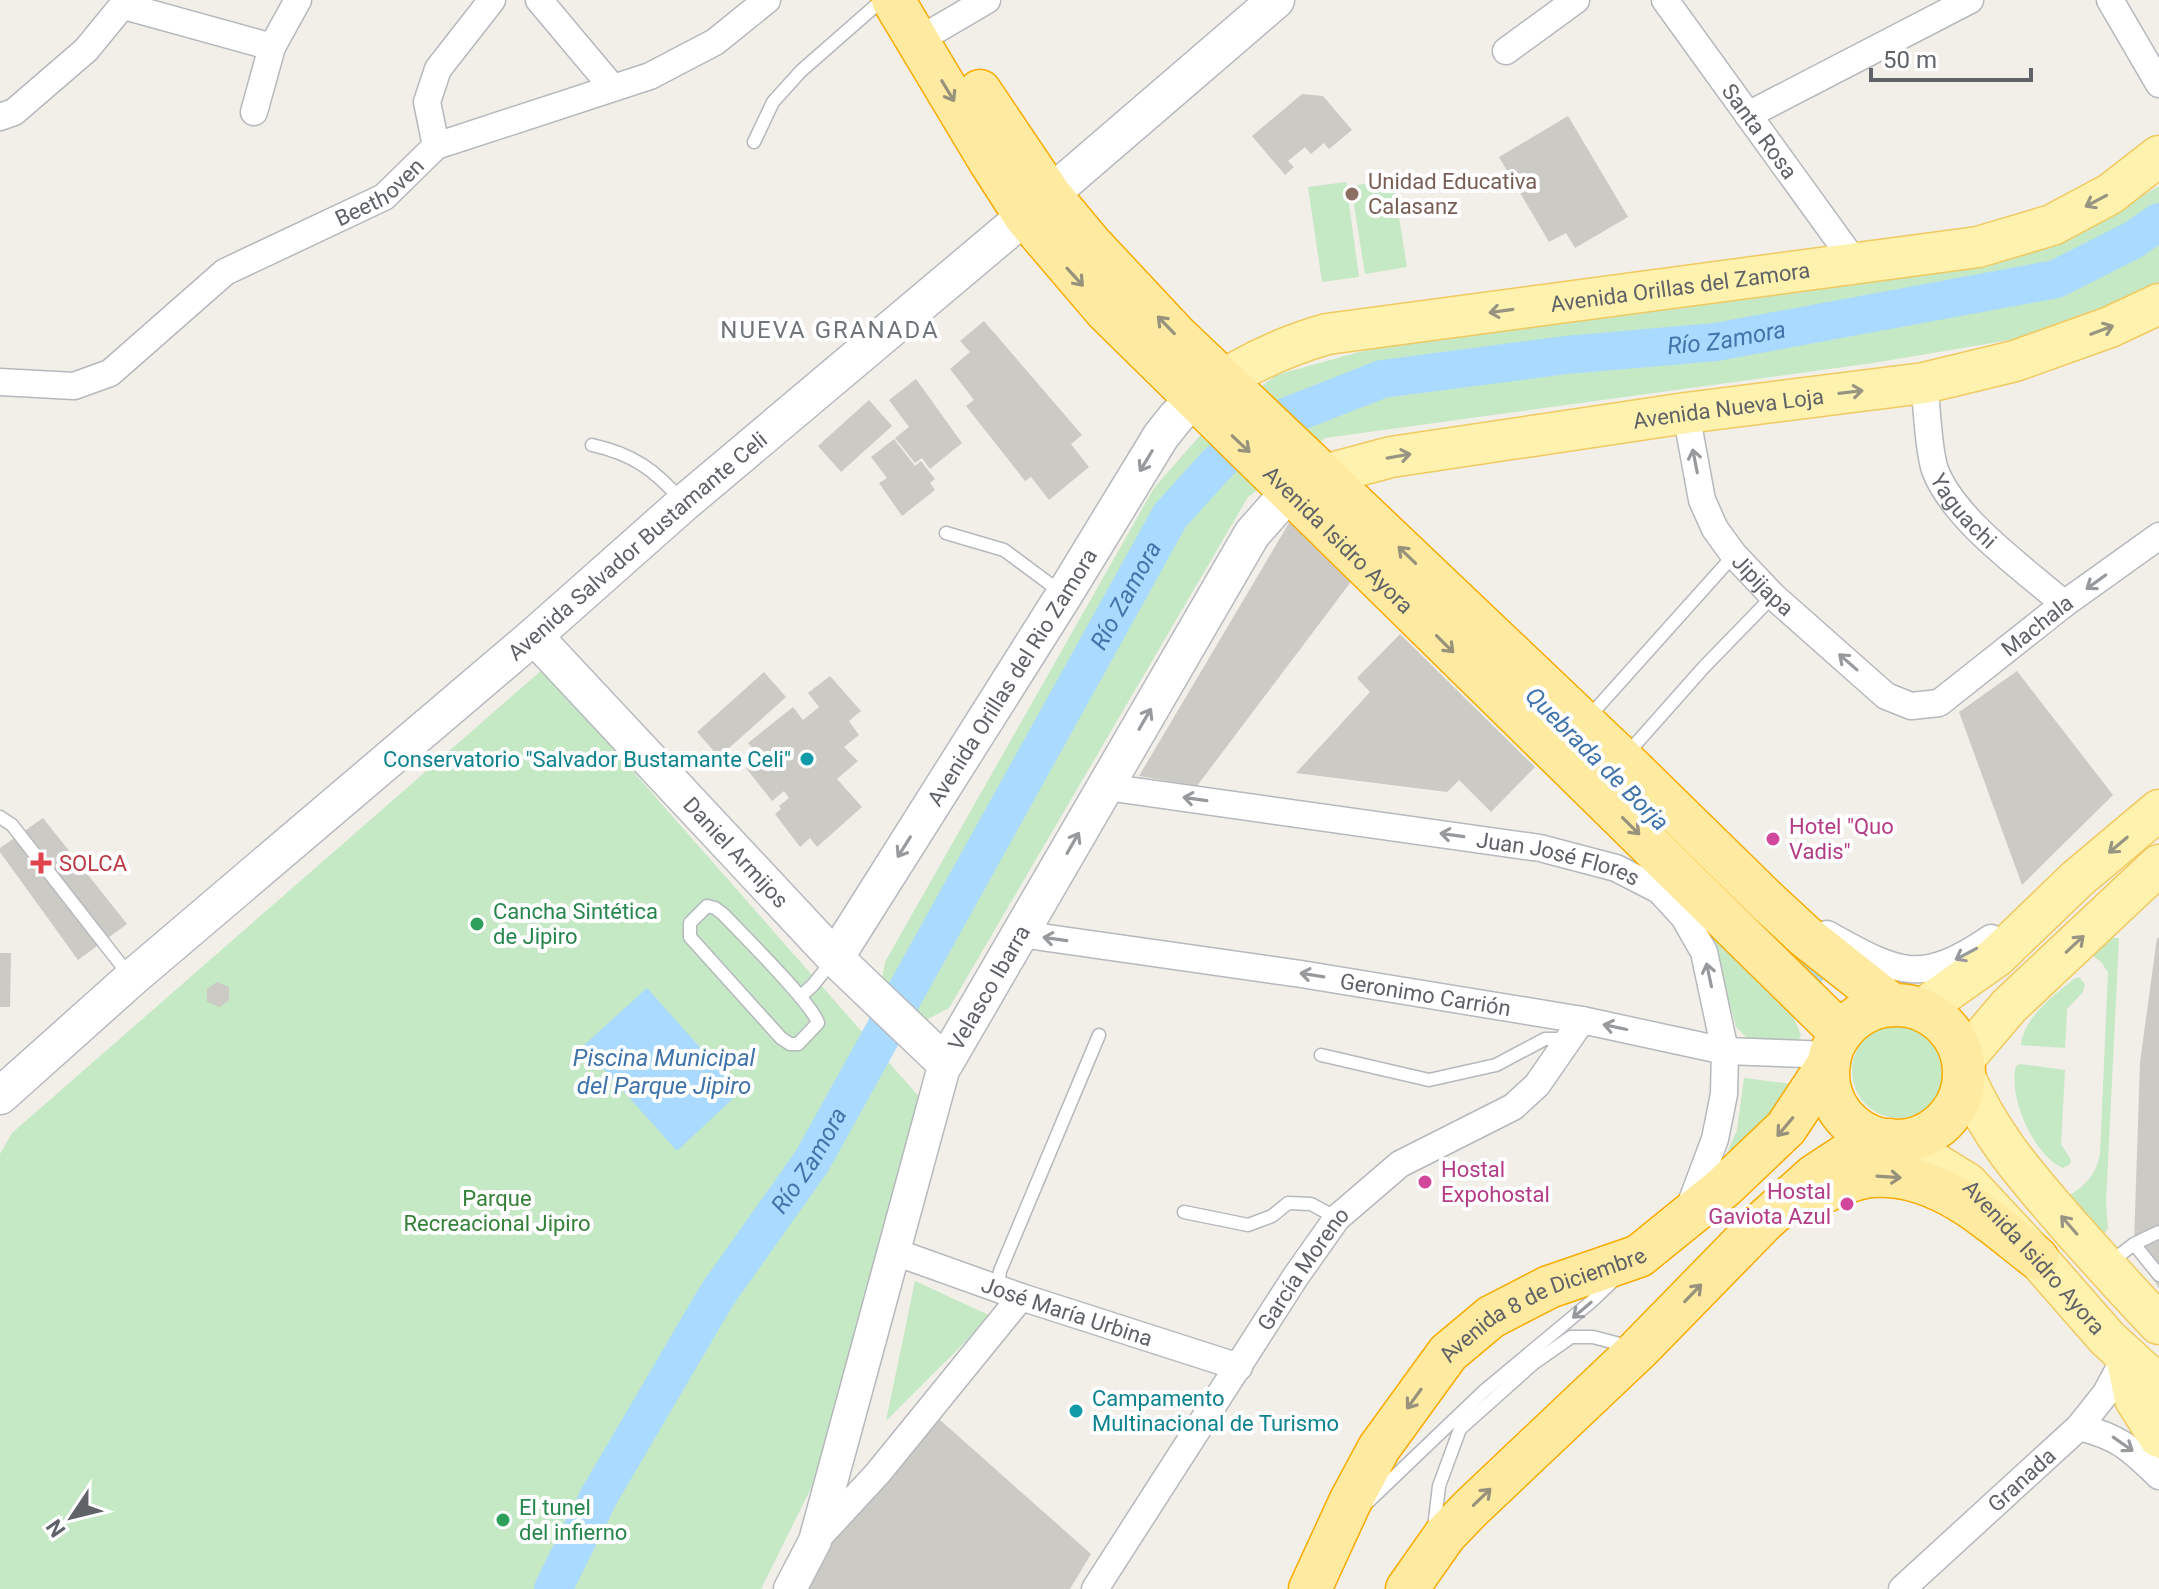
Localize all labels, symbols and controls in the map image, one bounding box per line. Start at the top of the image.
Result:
scale bar [1871,32,2031,82]
text: 50 m [1883,46,1937,74]
one-way arrow [940,79,956,102]
street label: Santa Rosa [1717,79,1803,184]
street label: Beethoven [331,153,429,231]
place label: Unidad Educativa Calasanz [1368,169,1537,219]
marker: Unidad Educativa Calasanz [1343,185,1361,203]
one-way arrow [2084,194,2108,210]
street label: Avenida Orillas del Zamora [1549,257,1812,317]
one-way arrow [1066,266,1084,286]
one-way arrow [1489,304,1514,319]
one-way arrow [1157,315,1176,335]
water label: Río Zamora [1666,315,1788,360]
district label: NUEVA GRANADA [720,316,940,344]
one-way arrow [2089,322,2114,336]
street label: Avenida Nueva Loja [1631,383,1825,433]
one-way arrow [1838,384,1863,399]
street label: Avenida Salvador Bustamante Celi [503,426,772,665]
one-way arrow [1231,435,1251,454]
one-way arrow [1386,448,1412,463]
one-way arrow [1137,449,1153,472]
one-way arrow [1686,449,1701,474]
street label: Avenida Isidro Ayora [1259,461,1418,618]
street label: Yaguachi [1926,469,2002,553]
water label: Río Zamora [1085,536,1167,655]
street label: Avenida Orillas del Rio Zamora [922,544,1102,810]
one-way arrow [1398,546,1417,565]
street label: Jipijapa [1727,549,1799,621]
one-way arrow [2085,574,2107,590]
street label: Machala [1996,589,2077,661]
one-way arrow [1435,633,1455,653]
one-way arrow [1838,653,1858,671]
water label: Quebrada de Borja [1519,681,1675,837]
one-way arrow [1138,708,1153,732]
place label: Conservatorio "Salvador Bustamante Celi" [383,747,791,772]
marker: Conservatorio "Salvador Bustamante Celi" [798,750,816,768]
street label: Daniel Armijos [678,792,794,913]
one-way arrow [1182,792,1209,807]
place label: Hotel "Quo Vadis" [1789,814,1894,864]
one-way arrow [1621,816,1640,835]
one-way arrow [1440,827,1466,842]
street label: Juan José Flores [1475,827,1644,890]
marker: Hotel "Quo Vadis" [1764,830,1782,848]
one-way arrow [1066,831,1081,855]
one-way arrow [895,835,911,858]
one-way arrow [2108,836,2129,854]
place label: SOLCA [59,851,128,876]
marker: SOLCA [30,852,52,874]
place label: Cancha Sintética de Jipiro [493,899,658,949]
marker: Cancha Sintética de Jipiro [468,915,486,933]
street label: Velasco Ibarra [943,921,1035,1055]
one-way arrow [1042,931,1068,946]
one-way arrow [2065,935,2085,954]
one-way arrow [1954,946,1978,962]
one-way arrow [1701,963,1716,988]
one-way arrow [1300,967,1325,982]
street label: Geronimo Carrión [1338,968,1513,1021]
one-way arrow [1603,1019,1629,1034]
water label: Piscina Municipal del Parque Jipiro [573,1044,756,1100]
water label: Río Zamora [765,1103,853,1219]
one-way arrow [1776,1117,1794,1137]
place label: Hostal Expohostal [1441,1157,1550,1207]
one-way arrow [1875,1170,1901,1185]
marker: Hostal Expohostal [1416,1173,1434,1191]
street label: Avenida Isidro Ayora [1958,1175,2110,1339]
place label: Hostal Gaviota Azul [1708,1179,1831,1229]
park label: Parque Recreacional Jipiro [404,1186,590,1236]
marker: Hostal Gaviota Azul [1838,1195,1856,1213]
street label: García Moreno [1252,1201,1353,1335]
one-way arrow [2060,1215,2078,1235]
street label: Avenida 8 de Diciembre [1434,1243,1651,1366]
street label: José María Urbina [978,1271,1156,1351]
one-way arrow [1684,1283,1703,1303]
one-way arrow [1573,1301,1593,1319]
place label: Campamento Multinacional de Turismo [1092,1386,1339,1436]
one-way arrow [1406,1388,1422,1410]
marker: Campamento Multinacional de Turismo [1067,1402,1085,1420]
one-way arrow [2111,1436,2133,1452]
street label: Granada [1983,1443,2060,1517]
north arrow [32,1477,112,1557]
one-way arrow [1472,1489,1492,1507]
place label: El tunel del infierno [519,1495,627,1545]
marker: El tunel del infierno [494,1511,512,1529]
text: N [41,1515,71,1542]

